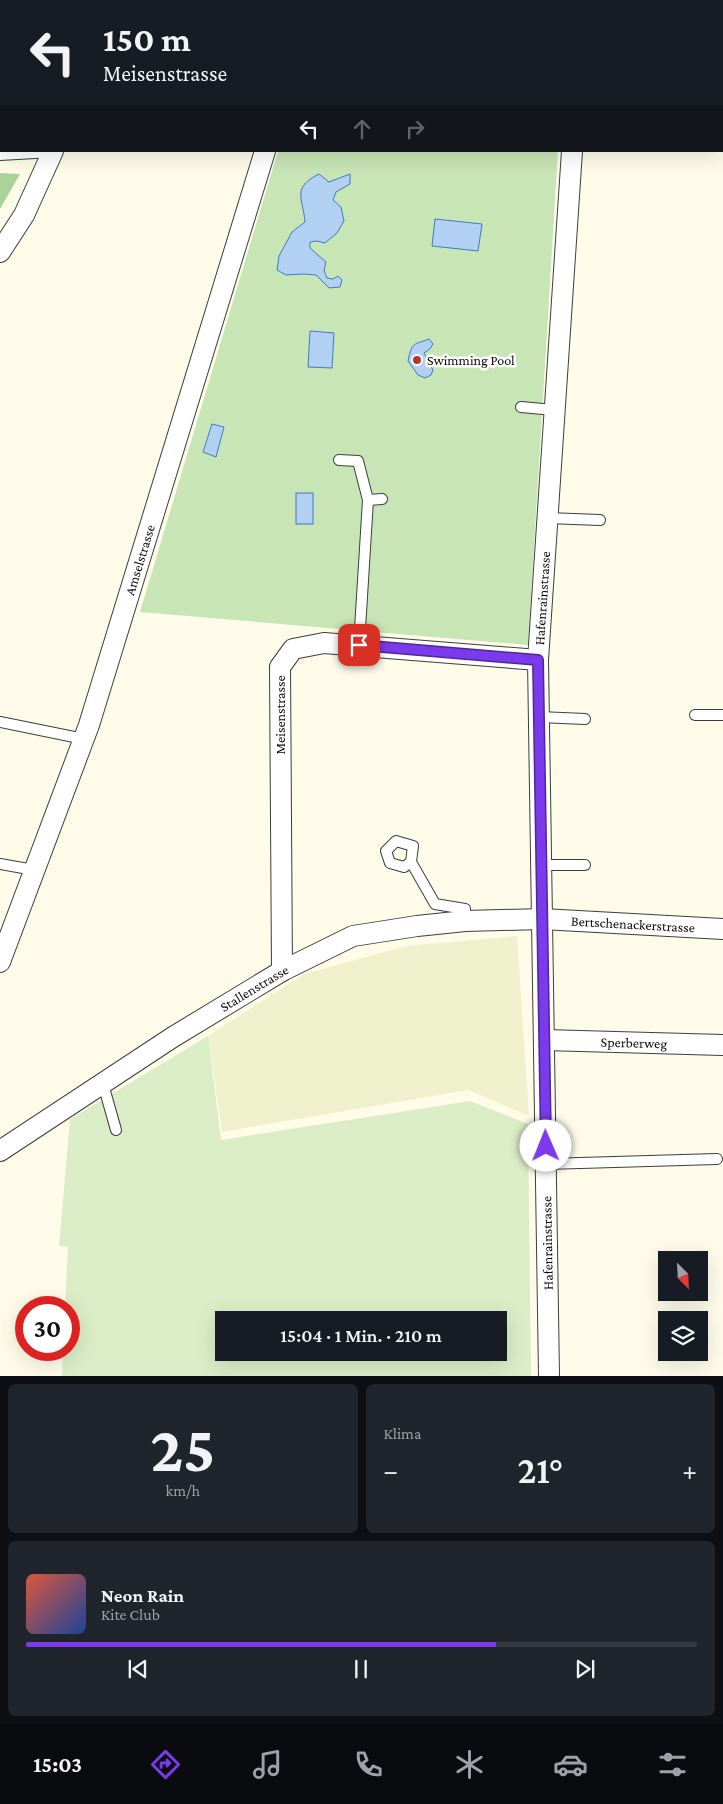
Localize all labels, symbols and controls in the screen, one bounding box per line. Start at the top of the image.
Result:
icon: left [20,20,85,85]
text: 150 m [103,20,191,59]
text: Meisenstrasse [103,61,227,86]
icon: left [295,115,323,143]
icon: ahead [348,115,376,143]
icon: right [401,115,429,143]
place label: Swimming Pool [427,352,515,368]
marker: Swimming Pool [411,354,423,366]
street label: Amselstrasse [121,522,158,597]
street label: Hafenrainstrasse [531,551,553,646]
pin [338,624,380,666]
icon: arrive [345,631,373,659]
street label: Meisenstrasse [272,675,288,755]
street label: Bertschenackerstrasse [571,913,695,935]
street label: Stallenstrasse [217,961,291,1015]
street label: Sperberweg [601,1034,668,1051]
position arrow [519,1119,571,1171]
street label: Hafenrainstrasse [538,1196,556,1290]
north arrow [658,1251,708,1301]
map controls [658,1251,708,1361]
speed limit sign: 30 [15,1296,80,1361]
button: layers [658,1311,708,1361]
text: 15:04 · 1 Min. · 210 m [280,1325,442,1346]
text: 25 [150,1413,215,1485]
text: Klima [384,1425,421,1442]
text: 21° [517,1449,563,1491]
text: − [384,1455,398,1486]
text: + [682,1455,697,1486]
text: km/h [166,1482,200,1499]
text: Neon Rain [101,1585,184,1606]
text: Kite Club [101,1606,160,1623]
icon: previous [124,1655,152,1683]
icon: pause [347,1655,375,1683]
icon: next [571,1655,599,1683]
icon: directions [148,1747,183,1782]
icon: music [250,1747,285,1782]
icon: phone [351,1747,386,1782]
icon: climate [452,1747,487,1782]
icon: car [553,1747,588,1782]
icon: filters [655,1747,690,1782]
text: 15:03 [33,1752,82,1777]

